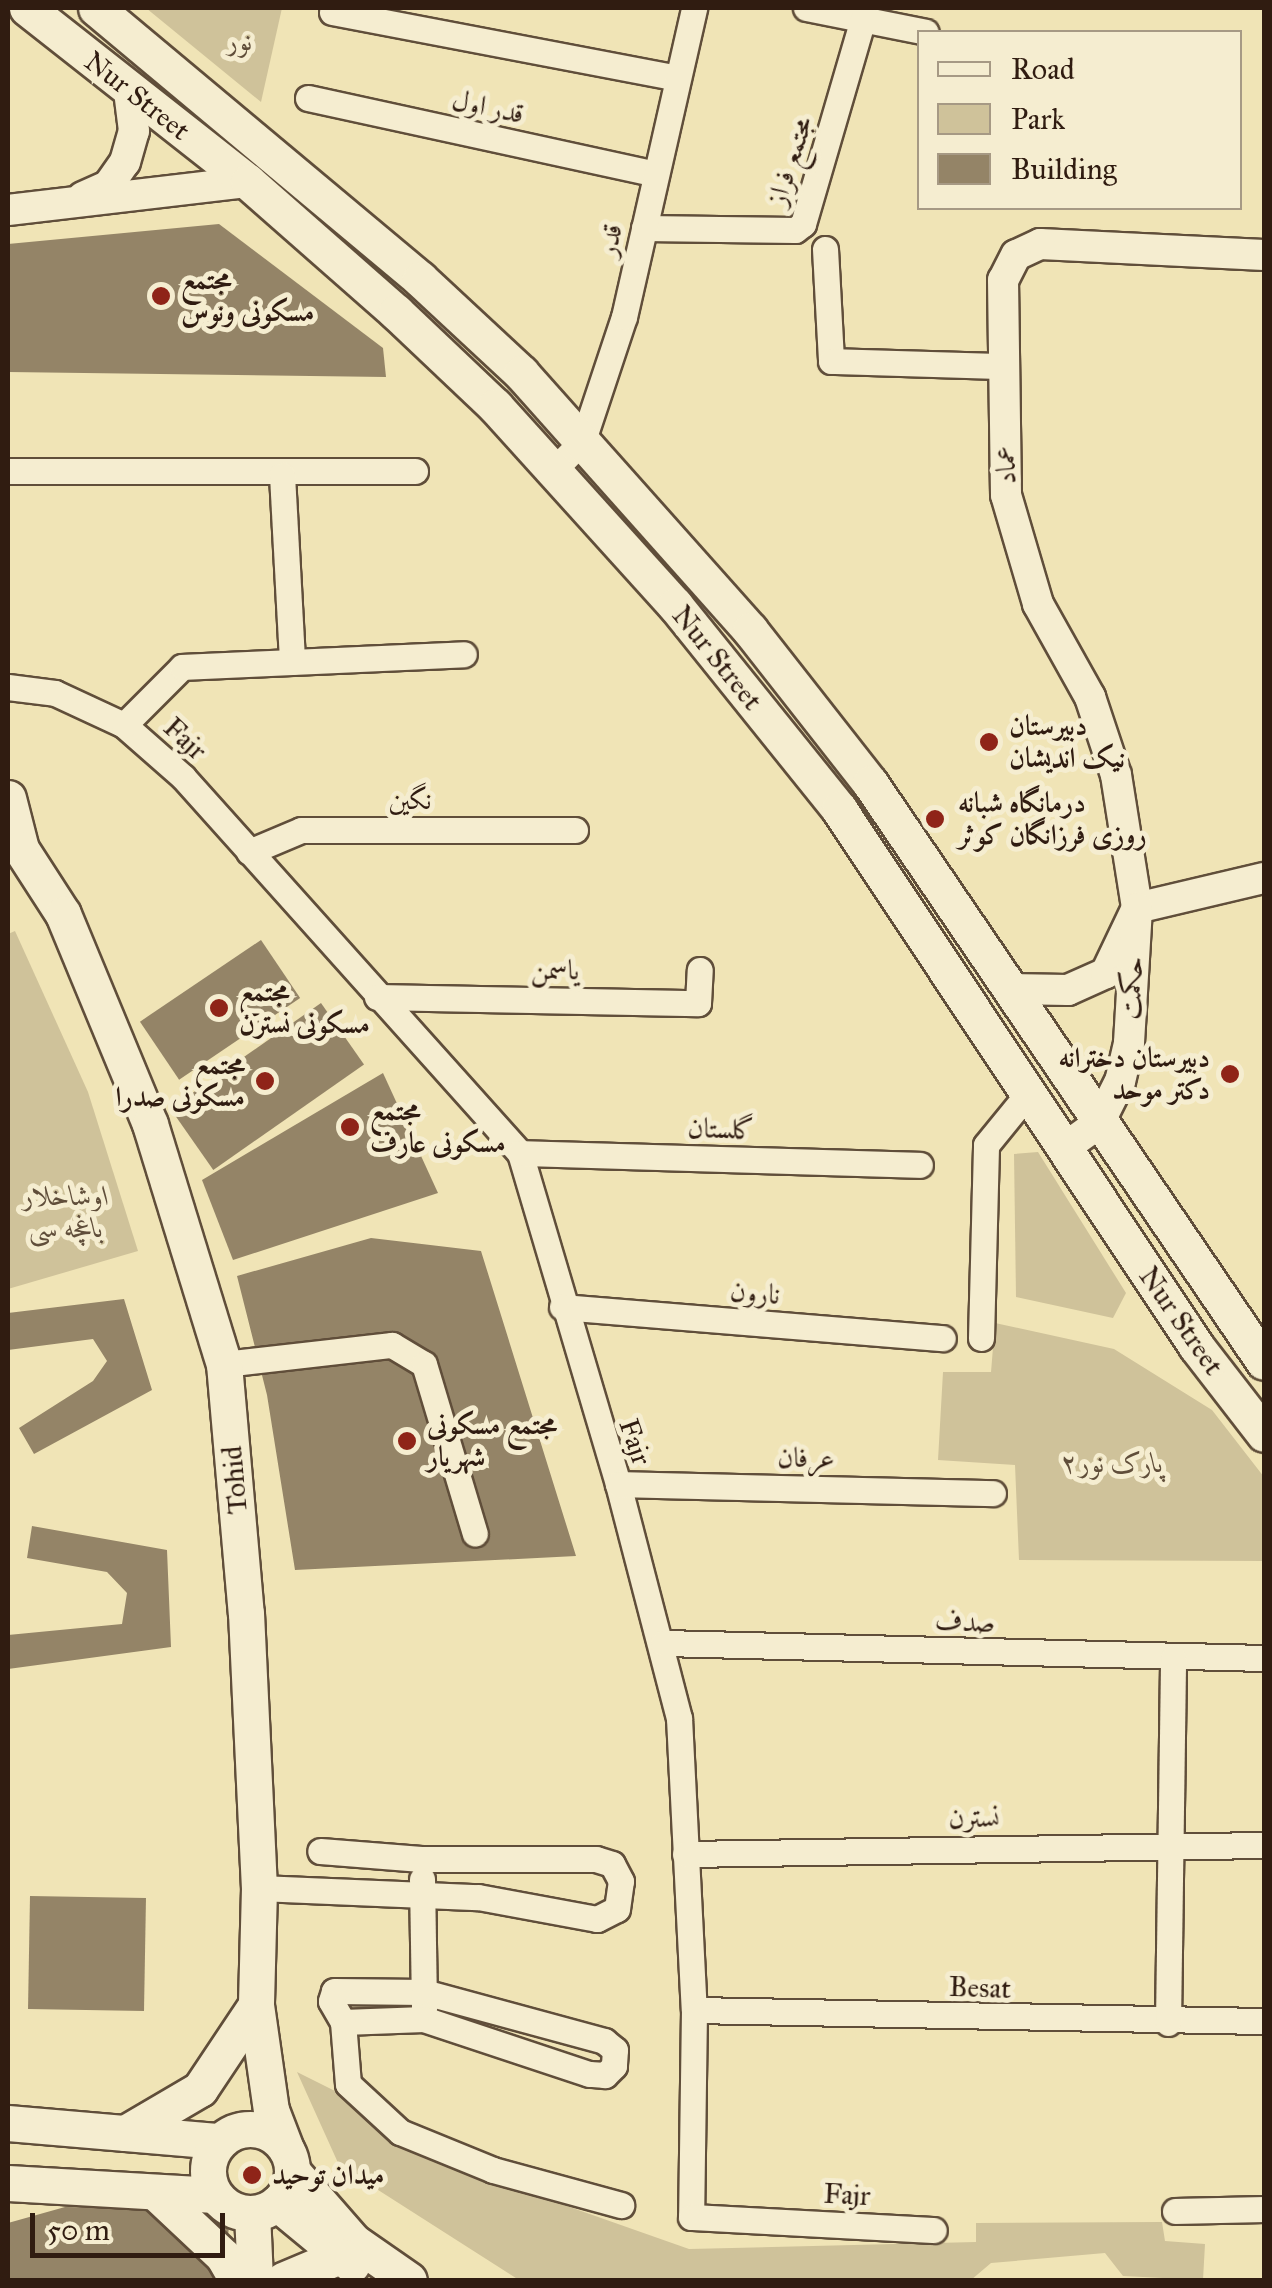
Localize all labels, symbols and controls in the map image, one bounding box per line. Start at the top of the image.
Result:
park label: نور [227,24,253,58]
legend [917,30,1242,210]
street label: Nur Street [78,44,196,148]
text: Road [1011,51,1075,87]
street label: قدر اول [449,83,527,131]
text: Park [1011,101,1065,137]
street label: مجتمع فراز [760,112,820,210]
text: Building [1011,151,1117,187]
street label: قدر [590,220,630,260]
place label: مجتمع مسکونی ونوس [181,263,314,329]
marker: مجتمع مسکونی ونوس [150,285,172,307]
street label: عماد [989,445,1023,485]
street label: Nur Street [665,599,769,717]
place label: دبیرستان نیک اندیشان [1009,709,1126,775]
street label: Fajr [156,711,214,767]
marker: دبیرستان نیک اندیشان [978,731,1000,753]
street label: نگین [388,783,432,817]
place label: درمانگاه شبانه روزی فرزانگان کوثر [958,786,1147,852]
marker: درمانگاه شبانه روزی فرزانگان کوثر [922,806,948,832]
street label: یاسمن [530,953,580,987]
street label: حکمت [1114,955,1150,1021]
place label: مجتمع مسکونی نسترن [239,975,370,1041]
marker: مجتمع مسکونی نسترن [208,997,230,1019]
place label: دبیرستان دخترانه دکتر موحد [1059,1041,1210,1107]
place label: مجتمع مسکونی صدرا [116,1048,245,1114]
marker: دبیرستان دخترانه دکتر موحد [1219,1063,1241,1085]
marker: مجتمع مسکونی صدرا [254,1070,276,1092]
place label: مجتمع مسکونی عارف [370,1094,506,1160]
street label: گلستان [687,1111,755,1147]
marker: مجتمع مسکونی عارف [339,1116,361,1138]
park label: اوشاخلار باغچه سی [22,1179,110,1245]
street label: Nur Street [1132,1260,1230,1382]
street label: نارون [729,1274,781,1312]
place label: مجتمع مسکونی شهریار [427,1408,557,1474]
street label: Fajr [611,1414,659,1470]
marker: مجتمع مسکونی شهریار [396,1430,418,1452]
street label: عرفان [777,1441,835,1475]
street label: Tohid [215,1445,255,1515]
park label: پارک نور۲ [1062,1446,1164,1480]
street label: صدف [934,1604,996,1640]
street label: نسترن [948,1801,1000,1835]
street label: Besat [948,1970,1012,2006]
place label: میدان توحید [272,2158,384,2192]
marker: میدان توحید [241,2164,263,2186]
street label: Fajr [823,2177,871,2213]
scale bar [35,2193,230,2255]
text: 50 m [47,2212,110,2248]

